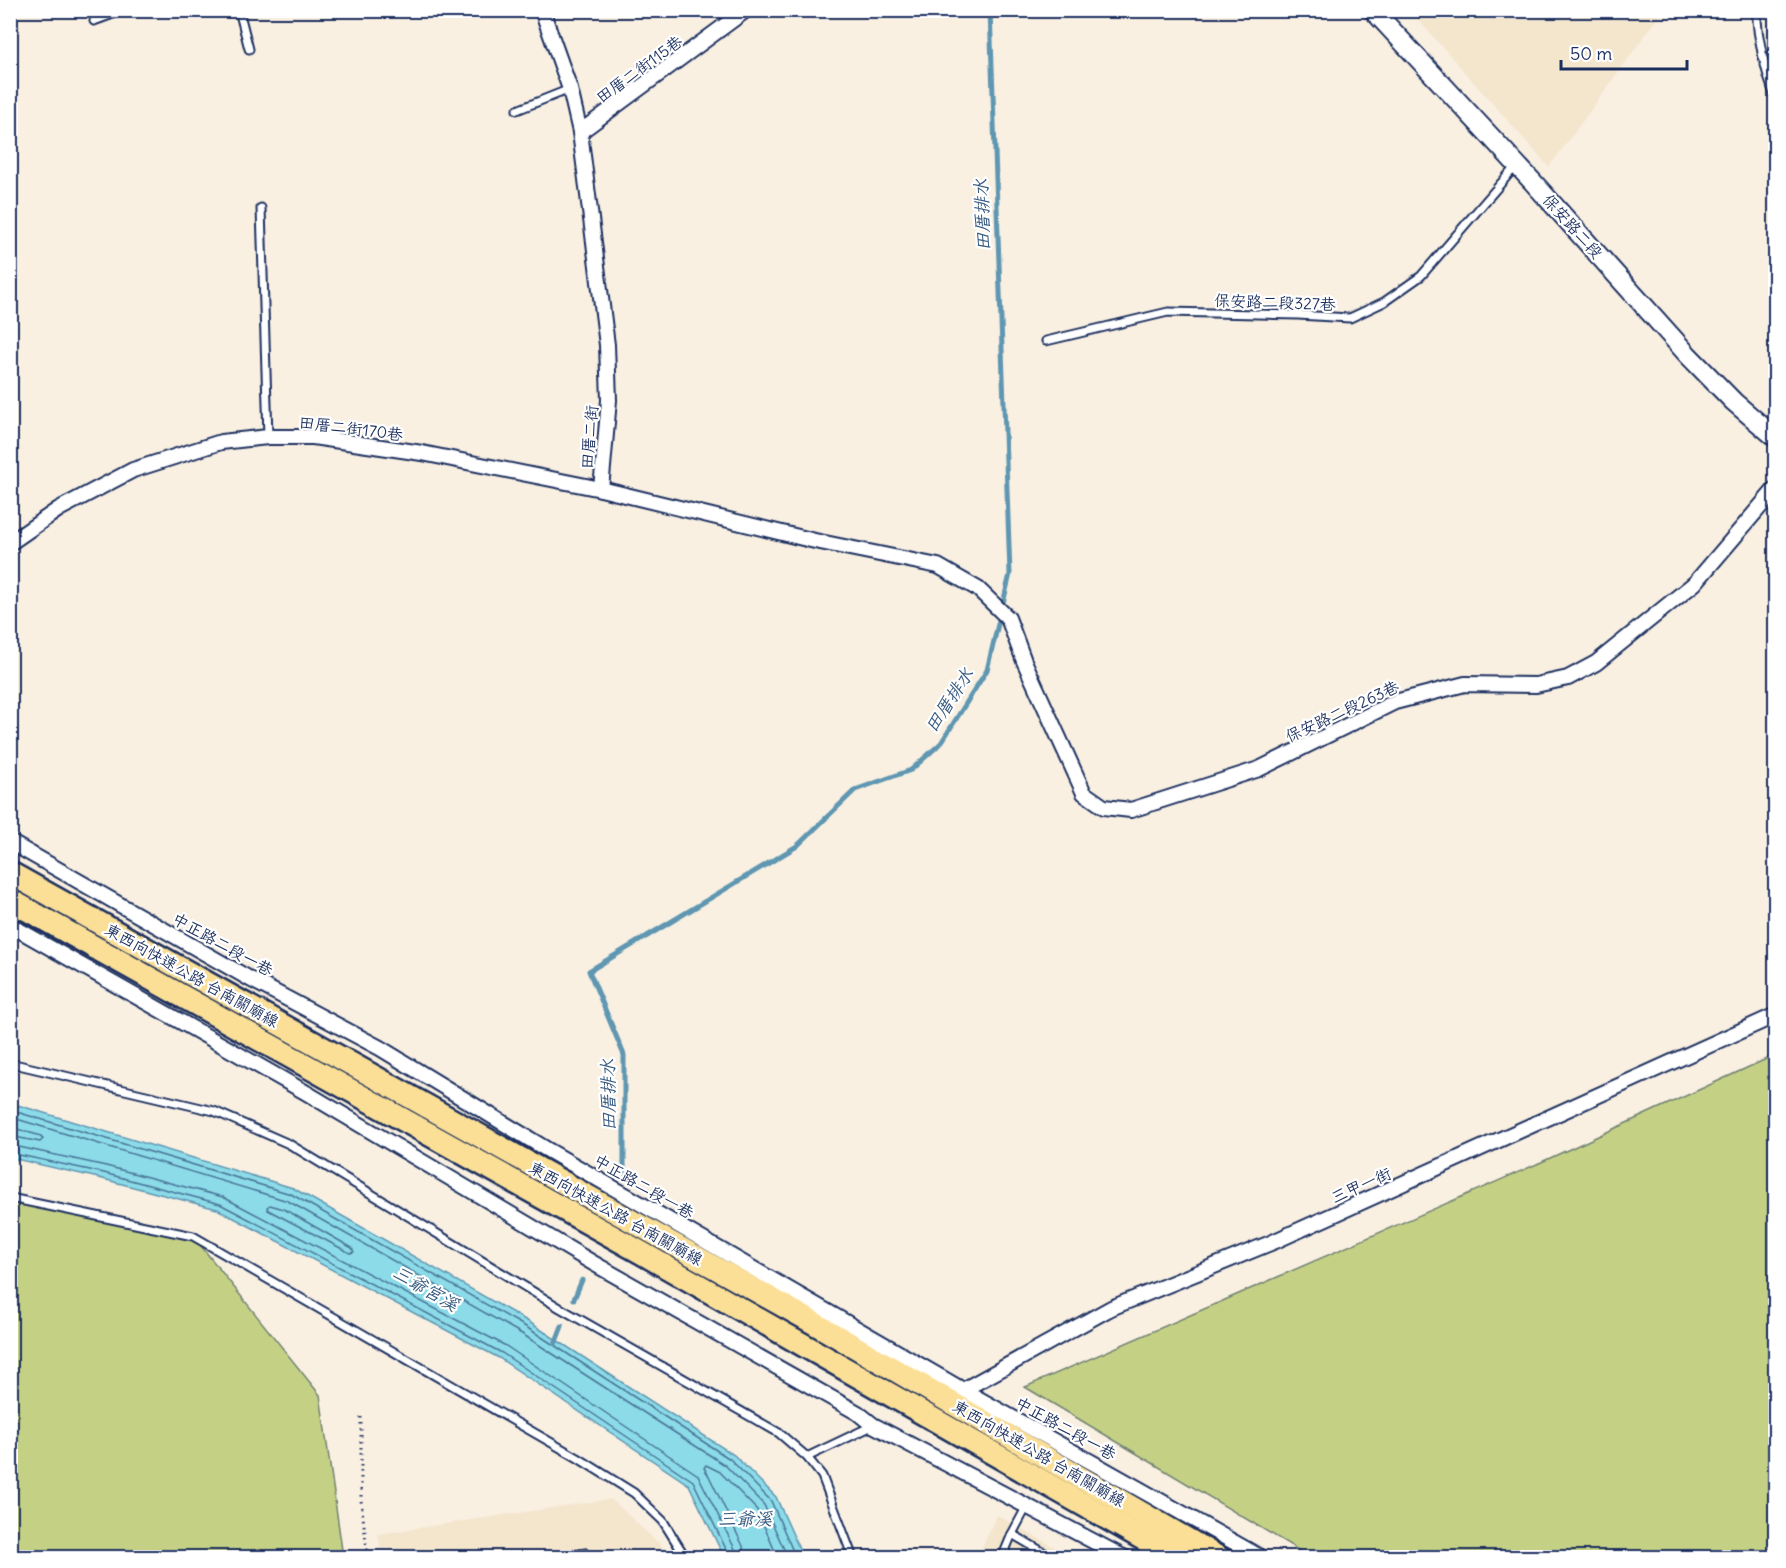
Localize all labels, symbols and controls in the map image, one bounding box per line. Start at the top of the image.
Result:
street label: 田厝二街115巷 [592,31,686,107]
scale bar [1561,33,1687,71]
text: 50 m [1570,42,1612,65]
water label: 田厝排水 [969,178,995,251]
street label: 保安路二段 [1539,190,1607,262]
street label: 保安路二段327巷 [1214,290,1336,314]
street label: 田厝二街 [576,404,602,470]
street label: 田厝二街170巷 [298,412,404,444]
water label: 田厝排水 [920,663,979,736]
street label: 保安路二段263巷 [1282,676,1402,746]
street label: 中正路二段一巷 [169,908,277,980]
street label: 東西向快速公路 台南關廟線 [102,919,282,1031]
water label: 田厝排水 [596,1058,620,1131]
street label: 中正路二段一巷 [590,1149,698,1223]
street label: 東西向快速公路 台南關廟線 [526,1157,706,1269]
street label: 三甲一街 [1328,1163,1394,1207]
water label: 三爺宮溪 [389,1260,464,1316]
street label: 中正路二段一巷 [1012,1392,1120,1464]
street label: 東西向快速公路 台南關廟線 [949,1395,1129,1511]
water label: 三爺溪 [718,1507,773,1530]

